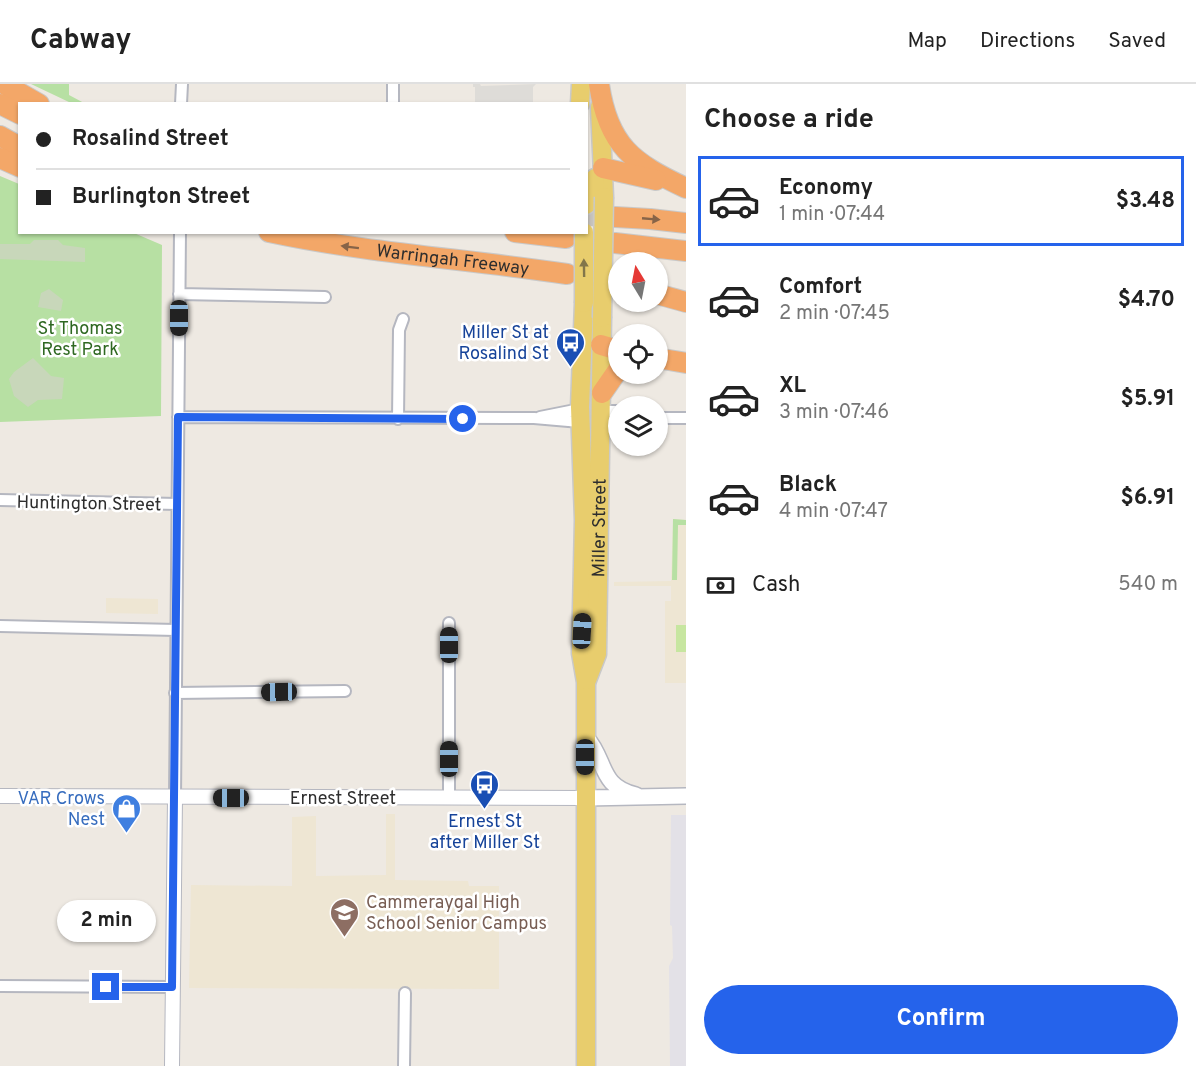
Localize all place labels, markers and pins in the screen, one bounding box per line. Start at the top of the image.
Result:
place label: Miller St at Rosalind St [458,322,549,366]
bus stop icon: Miller St at Rosalind St [554,326,586,368]
bus stop icon: Ernest St after Miller St [469,768,501,810]
place label: VAR Crows Nest [18,788,105,832]
shop icon: VAR Crows Nest [110,792,142,834]
place label: Ernest St after Miller St [430,811,540,855]
place label: Cammeraygal High School Senior Campus [366,892,547,936]
school or university icon: Cammeraygal High School Senior Campus [329,896,361,938]

